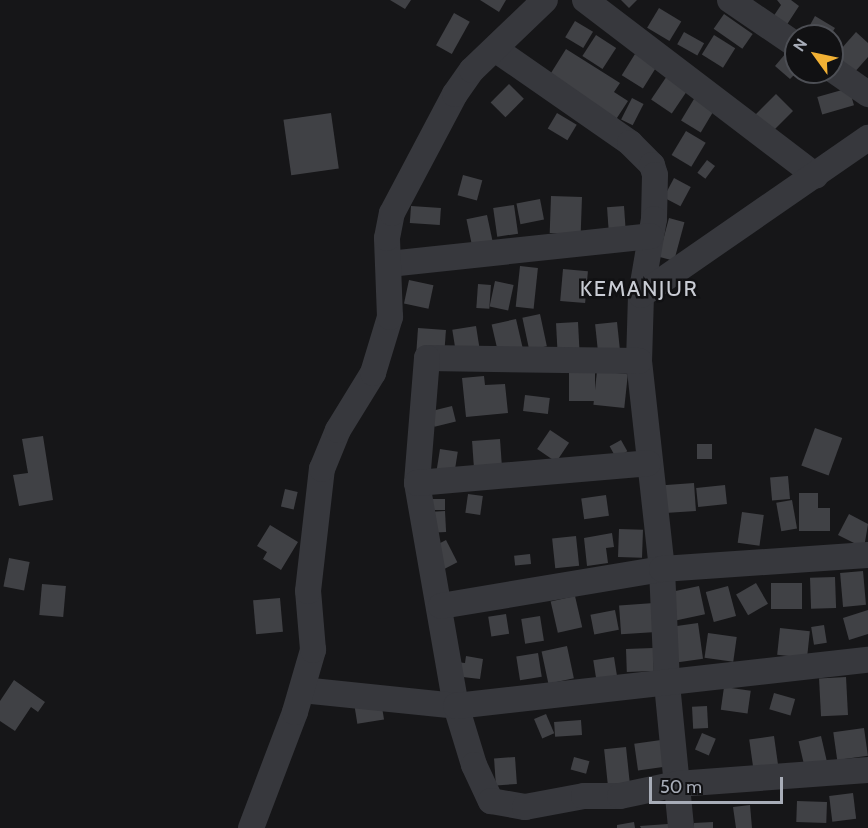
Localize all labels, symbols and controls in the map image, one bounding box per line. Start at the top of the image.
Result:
north arrow [784,24,844,84]
text: N [789,35,811,55]
district label: KEMANJUR [580,276,698,302]
scale bar [652,765,786,803]
text: 50 m [660,776,702,798]

